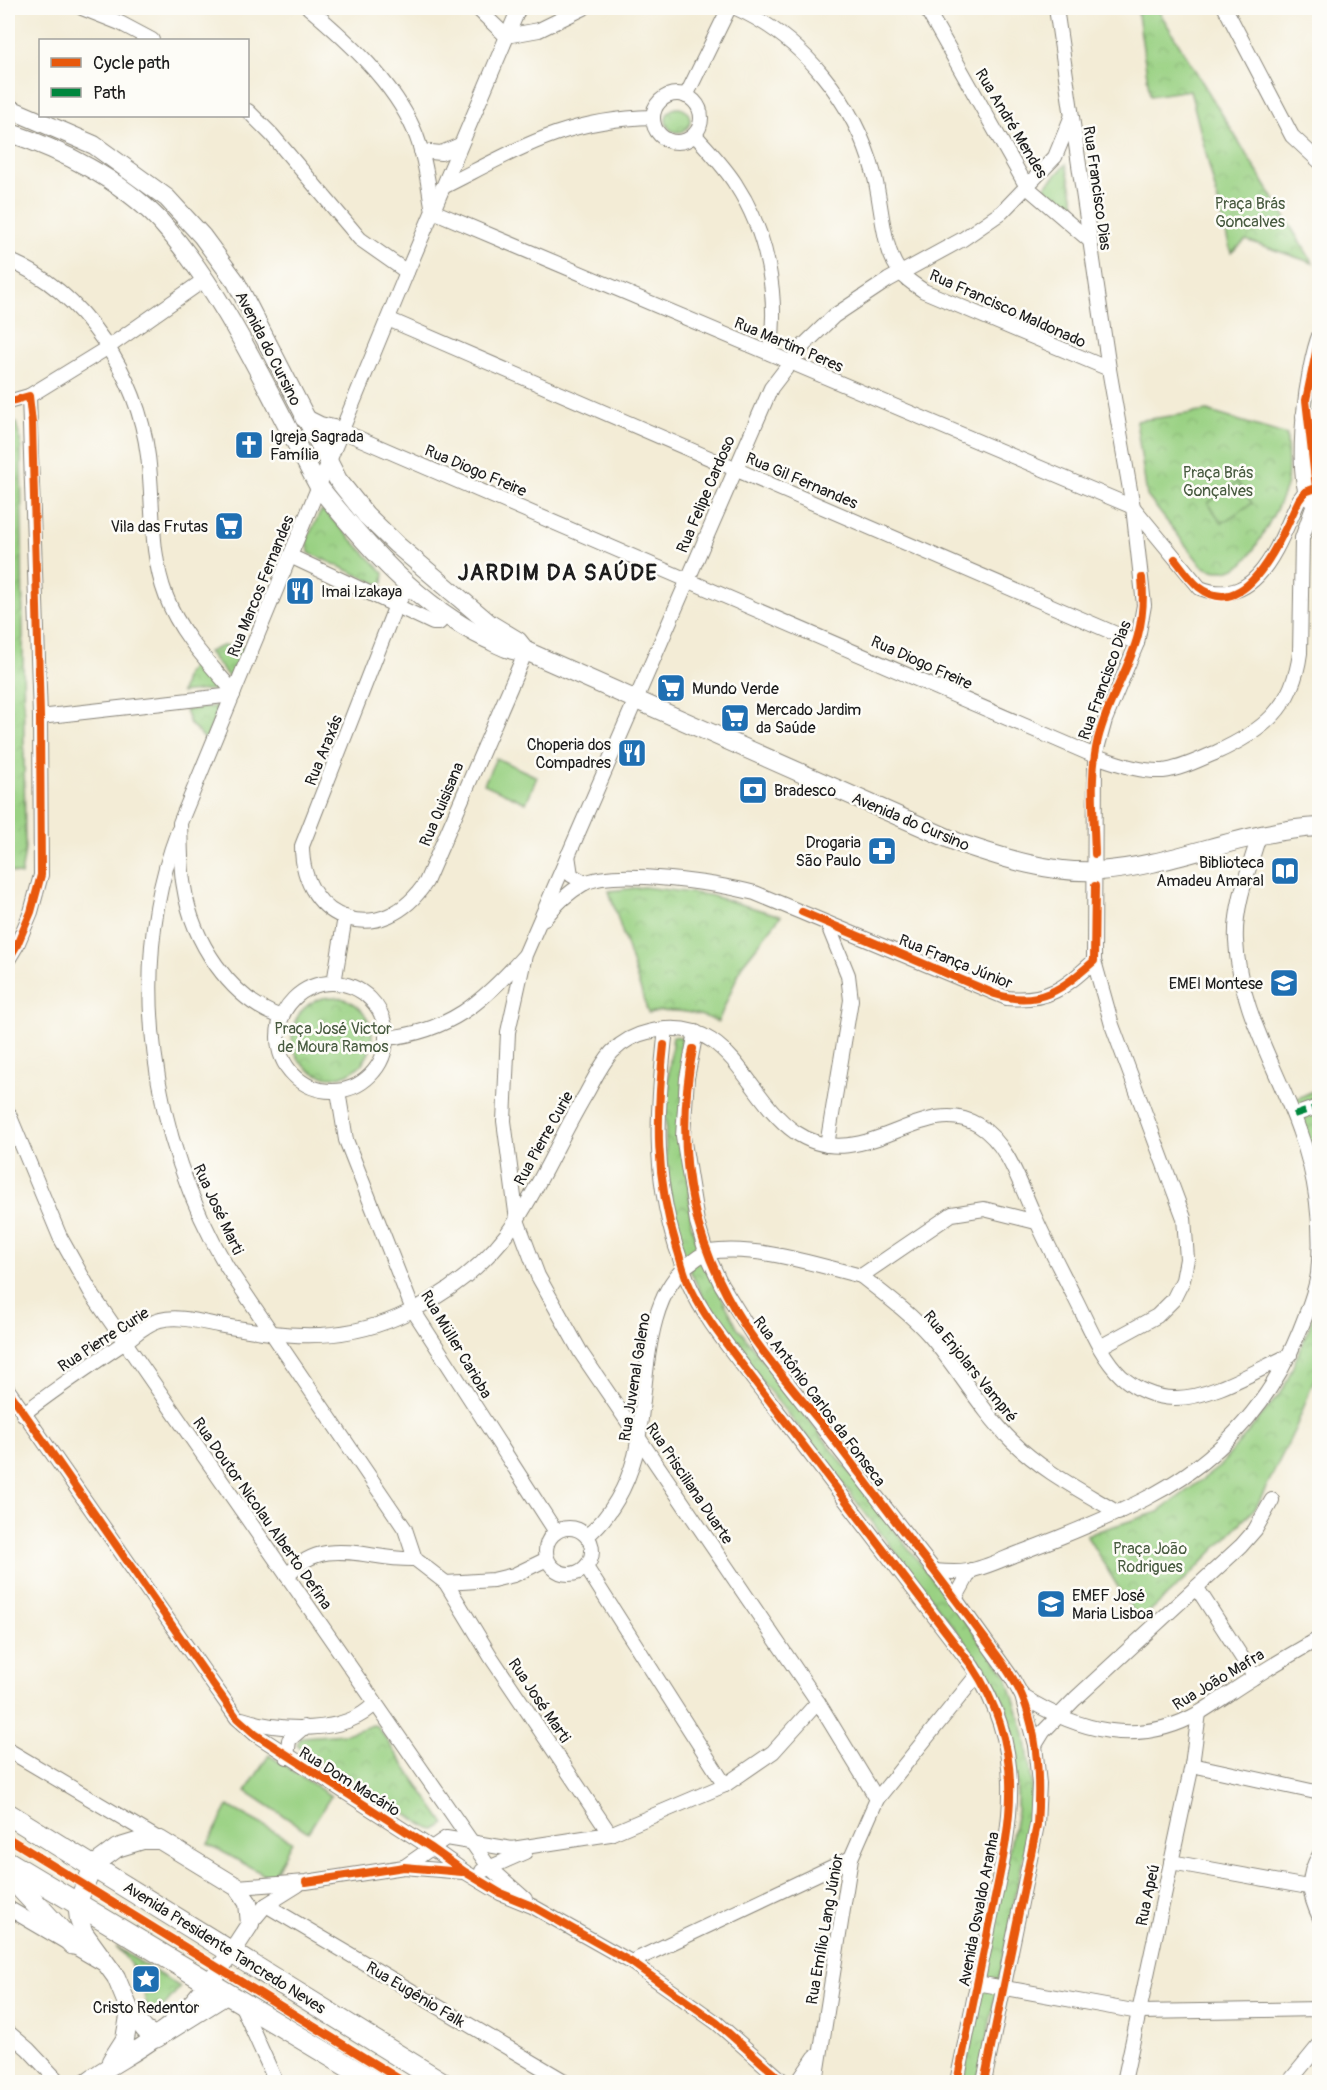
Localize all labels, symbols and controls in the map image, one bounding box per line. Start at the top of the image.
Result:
legend [39,39,249,117]
text: Cycle path [93,52,170,75]
street label: Rua André Mendes [971,65,1052,182]
text: Path [93,82,126,105]
street label: Rua Francisco Dias [1078,125,1116,252]
park label: Praça Brás Goncalves [1215,194,1285,232]
street label: Rua Francisco Maldonado [926,265,1089,353]
street label: Avenida do Cursino [231,288,306,409]
street label: Rua Martim Peres [731,313,846,377]
place label: Igreja Sagrada Família [270,427,364,465]
church icon: Igreja Sagrada Família [233,429,265,461]
street label: Rua Felipe Cardoso [672,432,740,556]
street label: Rua Diogo Freire [422,440,530,501]
street label: Rua Gil Fernandes [743,448,861,514]
park label: Praça Brás Gonçalves [1183,463,1253,501]
supermarket icon: Vila das Frutas [213,510,245,542]
street label: Rua Marcos Fernandes [223,513,299,660]
place label: Vila das Frutas [111,517,208,537]
district label: JARDIM DA SAÚDE [458,559,658,587]
restaurant icon: Imai Izakaya [284,575,316,607]
place label: Imai Izakaya [321,582,402,602]
street label: Rua Francisco Dias [1074,618,1136,743]
street label: Rua Diogo Freire [868,632,975,694]
supermarket icon: Mundo Verde [655,672,687,704]
place label: Mundo Verde [692,679,779,699]
place label: Mercado Jardim da Saúde [756,700,861,738]
supermarket icon: Mercado Jardim da Saúde [719,702,751,734]
street label: Rua Araxás [301,712,347,789]
place label: Choperia dos Compadres [527,735,611,773]
restaurant icon: Choperia dos Compadres [616,737,648,769]
street label: Rua Quisisana [415,759,469,849]
bank icon: Bradesco [737,774,769,806]
place label: Bradesco [774,781,836,801]
street label: Avenida do Cursino [849,788,973,856]
place label: Drogaria São Paulo [796,833,861,871]
pharmacy icon: Drogaria São Paulo [866,835,898,867]
place label: Biblioteca Amadeu Amaral [1156,853,1264,891]
library icon: Biblioteca Amadeu Amaral [1269,855,1301,887]
street label: Rua França Júnior [896,930,1016,994]
school or university icon: EMEI Montese [1268,967,1300,999]
place label: EMEI Montese [1169,974,1263,994]
park label: Praça José Victor de Moura Ramos [274,1019,392,1057]
street label: Rua Pierre Curie [510,1088,578,1189]
street label: Rua José Marti [188,1161,248,1258]
street label: Rua Müller Carioba [416,1287,496,1402]
street label: Rua Pierre Curie [54,1303,153,1377]
street label: Rua Enjolars Vampré [919,1307,1022,1427]
street label: Rua Juvenal Galeno [615,1311,655,1443]
street label: Rua Antônio Carlos da Fonseca [749,1312,890,1491]
street label: Rua Doutor Nicolau Alberto Defina [188,1414,336,1613]
street label: Rua Prisciliana Duarte [641,1419,737,1548]
park label: Praça João Rodrigues [1113,1539,1187,1577]
place label: EMEF José Maria Lisboa [1072,1586,1153,1624]
school or university icon: EMEF José Maria Lisboa [1035,1588,1067,1620]
street label: Rua João Mafra [1169,1645,1268,1715]
street label: Rua José Marti [504,1655,575,1747]
street label: Rua Dom Macário [295,1743,404,1821]
street label: Avenida Osvaldo Aranha [954,1830,1004,1988]
street label: Rua Emílio Lang Júnior [802,1852,848,2006]
street label: Rua Apeú [1132,1863,1164,1928]
street label: Avenida Presidente Tancredo Neves [120,1877,329,2019]
street label: Rua Eugênio Falk [362,1958,469,2032]
place icon: Cristo Redentor [130,1963,162,1995]
place label: Cristo Redentor [93,1998,200,2018]

